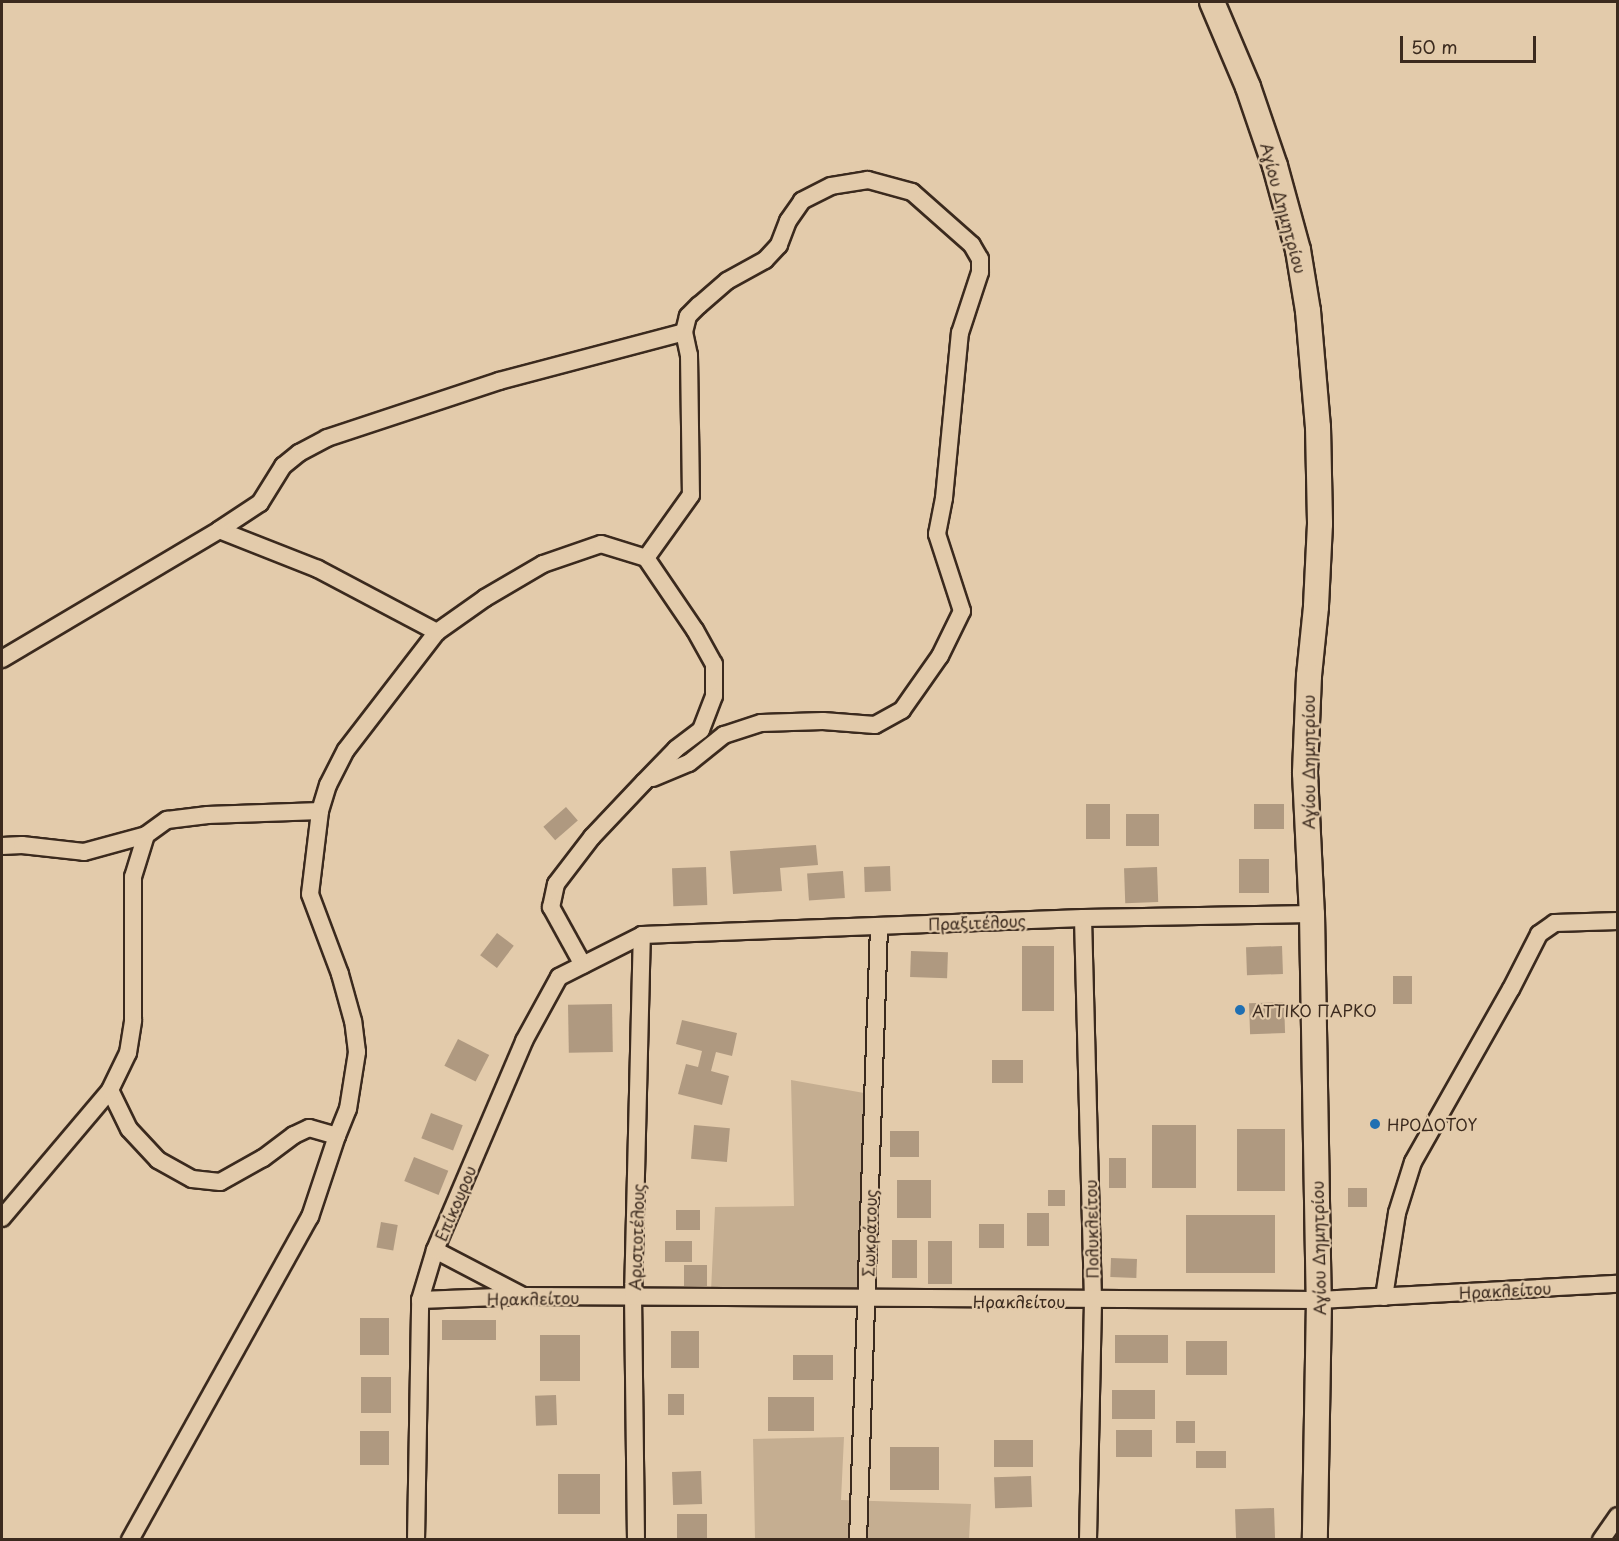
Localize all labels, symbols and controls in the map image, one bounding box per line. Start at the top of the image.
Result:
scale bar [1403,24,1540,62]
text: 50 m [1411,33,1458,60]
street label: Αγίου Δημητρίου [1257,141,1311,275]
street label: Αγίου Δημητρίου [1298,695,1318,829]
street label: Πραξιτέλους [928,911,1026,933]
place label: ΑΤΤΙΚΟ ΠΑΡΚΟ [1252,1000,1378,1020]
marker: ΑΤΤΙΚΟ ΠΑΡΚΟ [1233,1003,1247,1017]
place label: ΗΡΟΔΟΤΟΥ [1387,1114,1477,1134]
marker: ΗΡΟΔΟΤΟΥ [1368,1117,1382,1131]
street label: Επίκουρου [430,1162,480,1244]
street label: Πολυκλείτου [1081,1179,1101,1279]
street label: Αγίου Δημητρίου [1307,1181,1329,1315]
street label: Αριστοτέλους [625,1183,647,1291]
street label: Σωκράτους [858,1189,880,1277]
street label: Ηρακλείτου [1458,1278,1552,1302]
street label: Ηρακλείτου [487,1288,579,1308]
street label: Ηρακλείτου [973,1291,1065,1311]

